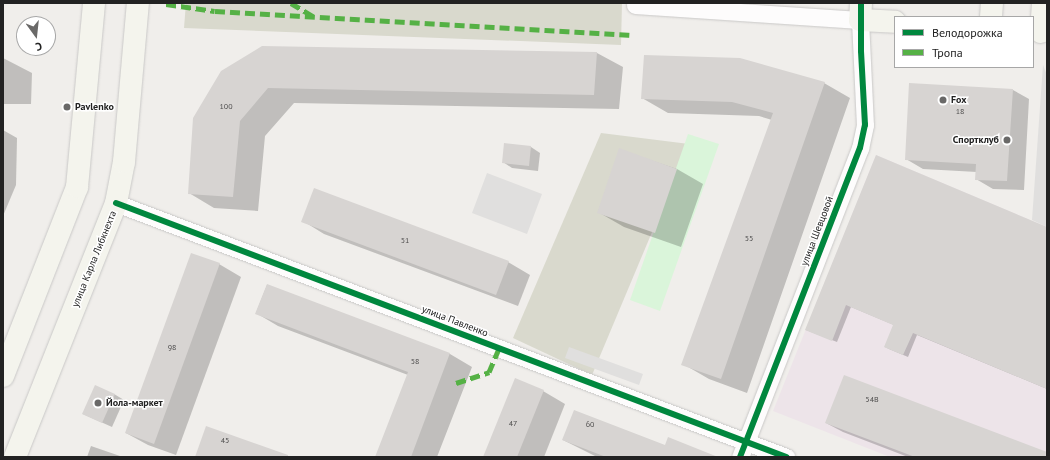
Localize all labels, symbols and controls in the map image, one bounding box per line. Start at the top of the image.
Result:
north arrow [16,16,56,56]
legend [894,16,1034,68]
text: Велодорожка [932,25,1003,40]
text: С [34,39,44,54]
text: Тропа [932,45,963,60]
place label: Fox [951,94,966,106]
marker: Fox [938,95,948,105]
place label: Pavlenko [75,101,114,113]
marker: Pavlenko [62,102,72,112]
house number: 100 [219,102,233,112]
house number: 18 [956,107,964,117]
place label: Спортклуб [953,134,999,146]
marker: Спортклуб [1002,135,1012,145]
street label: улица Шевцовой [798,194,836,268]
street label: улица Карла Либкнехта [69,209,119,309]
house number: 55 [745,234,753,244]
house number: 51 [401,236,409,246]
street label: улица Павленко [420,303,490,339]
house number: 98 [168,343,176,353]
house number: 58 [411,357,419,367]
house number: 54В [865,395,879,405]
place label: Йола-маркет [106,397,163,409]
marker: Йола-маркет [93,398,103,408]
house number: 47 [509,419,517,429]
house number: 60 [586,420,594,430]
house number: 45 [221,436,229,446]

